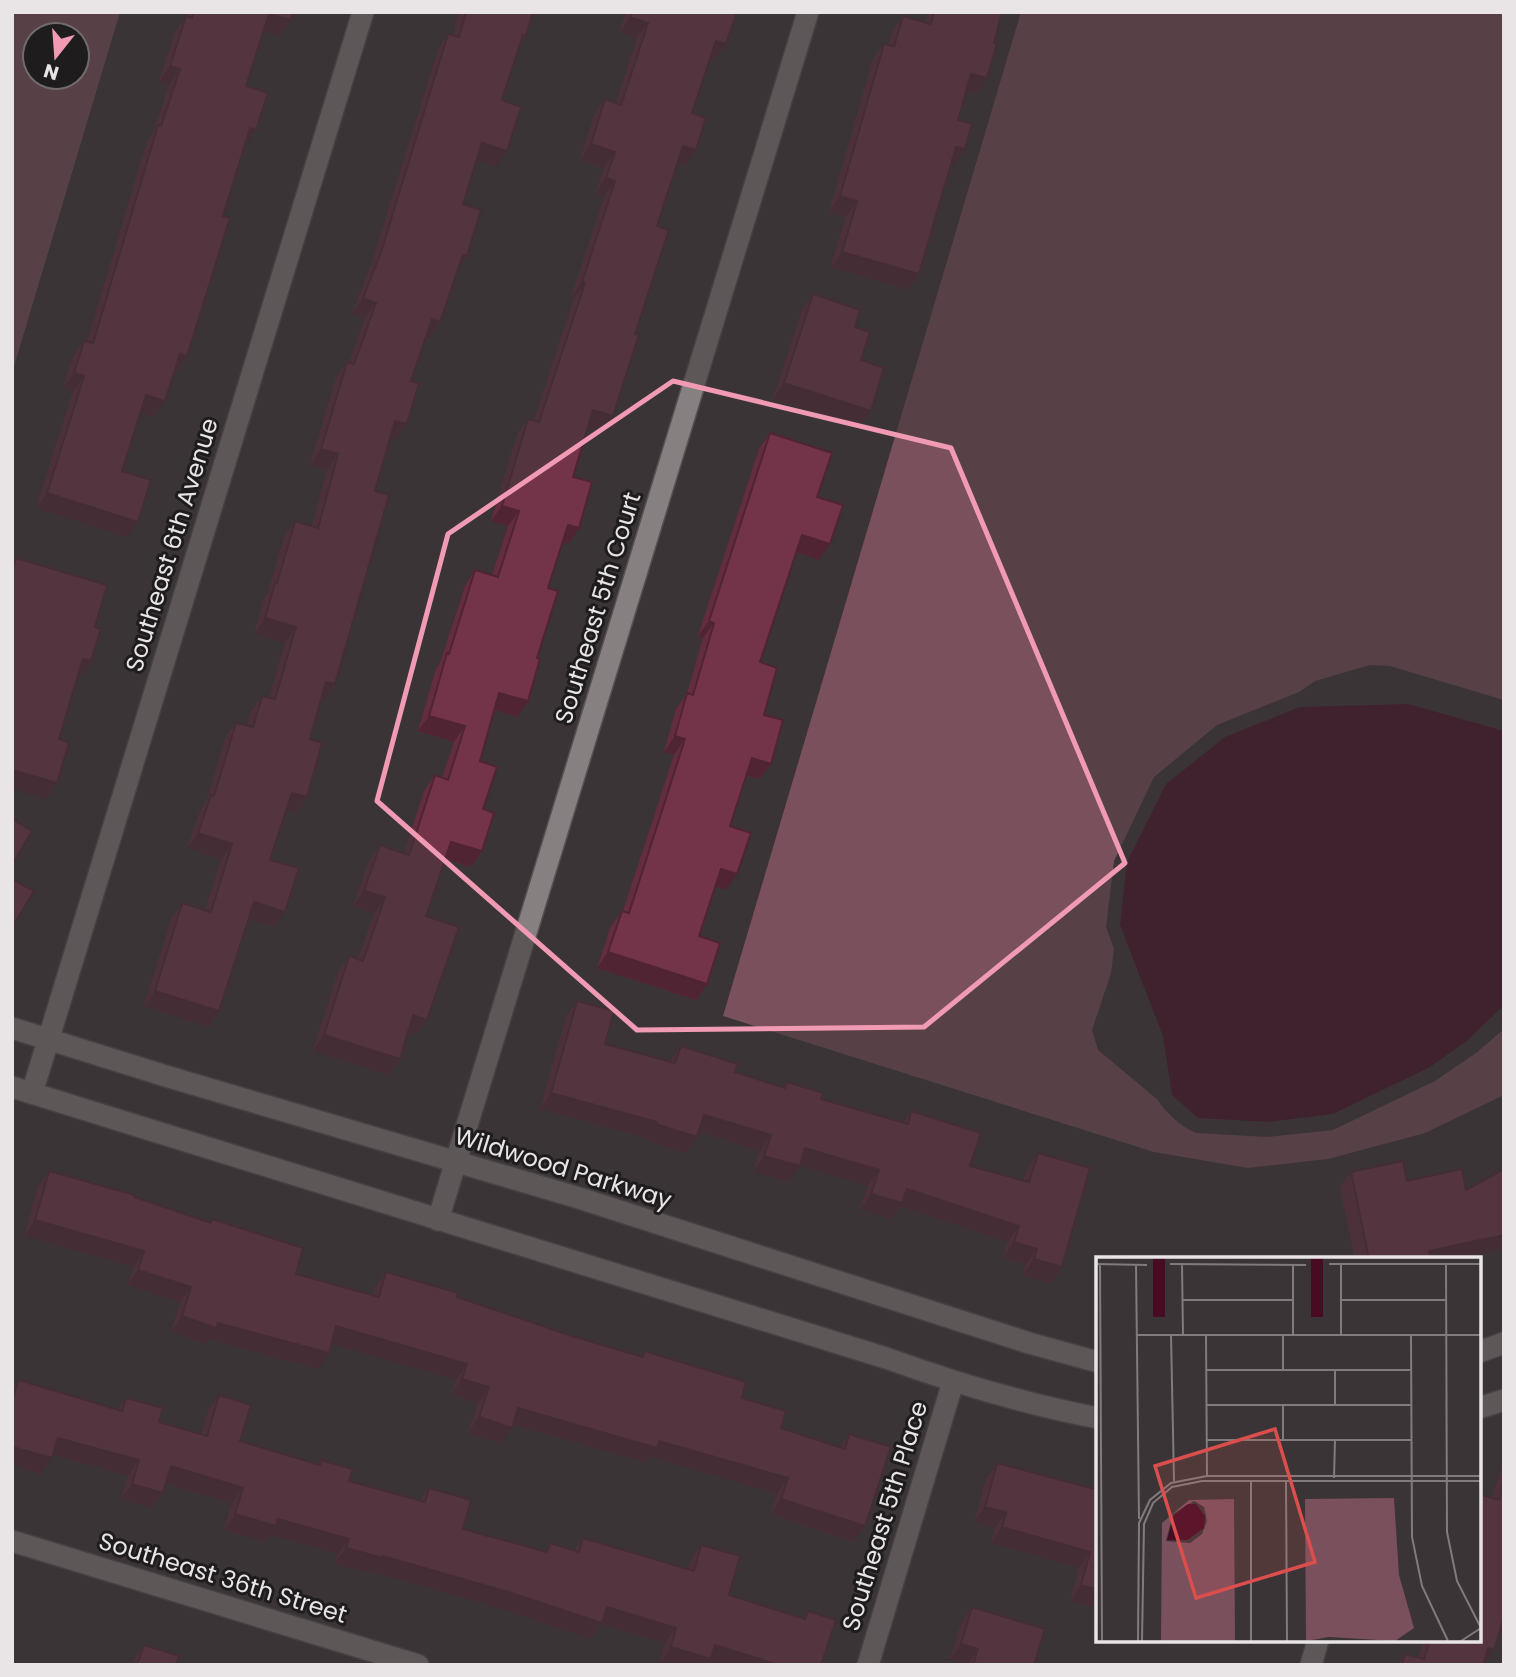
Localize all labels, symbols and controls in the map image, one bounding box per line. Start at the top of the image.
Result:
north arrow [21,21,91,91]
text: N [40,57,62,87]
street label: Southeast 6th Avenue [117,414,226,676]
street label: Southeast 5th Court [547,488,648,728]
street label: Wildwood Parkway [451,1119,676,1216]
inset map [1096,1257,1481,1642]
street label: Southeast 5th Place [834,1397,935,1635]
street label: Southeast 36th Street [95,1524,351,1631]

